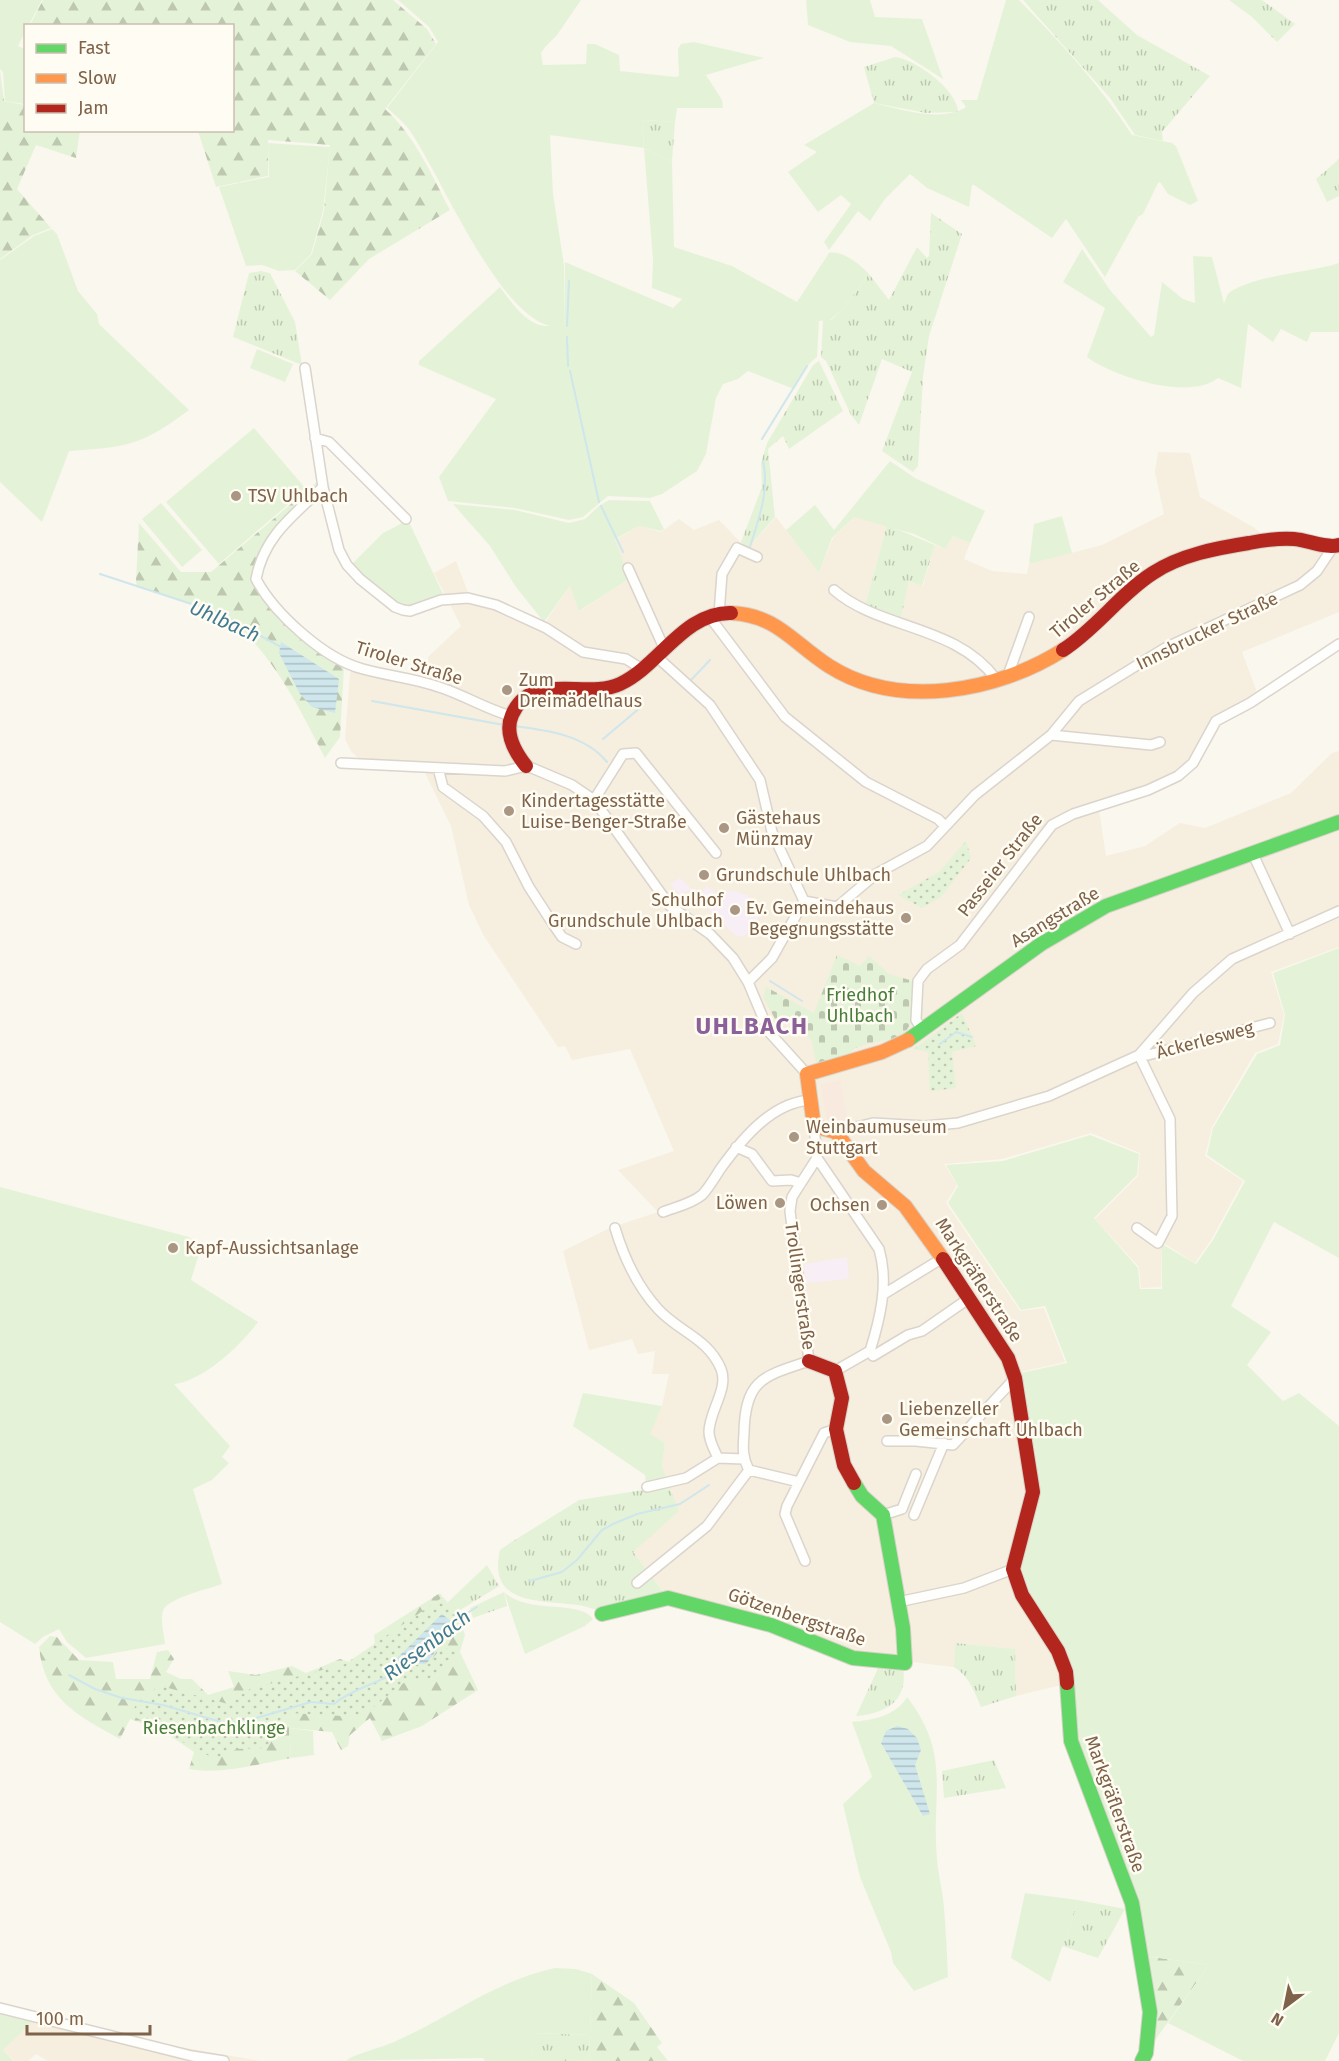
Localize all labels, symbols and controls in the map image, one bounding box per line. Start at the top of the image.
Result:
legend [24,24,234,132]
text: Fast [78,37,111,59]
text: Slow [78,67,117,89]
text: Jam [78,97,109,119]
place label: TSV Uhlbach [248,485,348,507]
marker: TSV Uhlbach [229,489,243,503]
street label: Tiroler Straße [1045,555,1145,643]
street label: Innsbrucker Straße [1133,587,1281,675]
water label: Uhlbach [186,595,264,647]
street label: Tiroler Straße [353,636,465,690]
place label: Zum Dreimädelhaus [519,669,642,712]
marker: Zum Dreimädelhaus [500,683,514,697]
place label: Kindertagesstätte Luise-Benger-Straße [521,790,687,833]
marker: Kindertagesstätte Luise-Benger-Straße [502,804,516,818]
place label: Gästehaus Münzmay [736,807,821,850]
street label: Passeier Straße [953,809,1047,921]
marker: Gästehaus Münzmay [717,821,731,835]
place label: Grundschule Uhlbach [716,864,891,886]
marker: Grundschule Uhlbach [697,868,711,882]
street label: Asangstraße [1007,882,1103,952]
place label: Schulhof Grundschule Uhlbach [548,889,725,932]
place label: Ev. Gemeindehaus Begegnungsstätte [746,897,894,940]
marker: Schulhof Grundschule Uhlbach [728,903,742,917]
marker: Ev. Gemeindehaus Begegnungsstätte [899,911,913,925]
park label: Friedhof Uhlbach [826,984,896,1027]
district label: UHLBACH [696,1012,808,1040]
street label: Äckerlesweg [1154,1016,1257,1064]
place label: Weinbaumuseum Stuttgart [806,1116,947,1159]
marker: Weinbaumuseum Stuttgart [787,1130,801,1144]
place label: Löwen [716,1192,768,1214]
place label: Ochsen [810,1194,870,1216]
marker: Löwen [773,1196,787,1210]
marker: Ochsen [875,1198,889,1212]
street label: Markgräflerstraße [931,1214,1027,1346]
street label: Trollingerstraße [780,1221,820,1351]
place label: Kapf-Aussichtsanlage [185,1237,359,1259]
marker: Kapf-Aussichtsanlage [166,1241,180,1255]
place label: Liebenzeller Gemeinschaft Uhlbach [899,1398,1083,1441]
marker: Liebenzeller Gemeinschaft Uhlbach [880,1412,894,1426]
street label: Götzenbergstraße [725,1583,869,1651]
water label: Riesenbach [379,1604,475,1686]
park label: Riesenbachklinge [143,1717,286,1739]
street label: Markgräflerstraße [1080,1733,1150,1875]
north arrow [1255,1977,1315,2037]
scale bar [27,1998,150,2036]
text: 100 m [36,2008,84,2030]
text: N [1268,2008,1287,2030]

